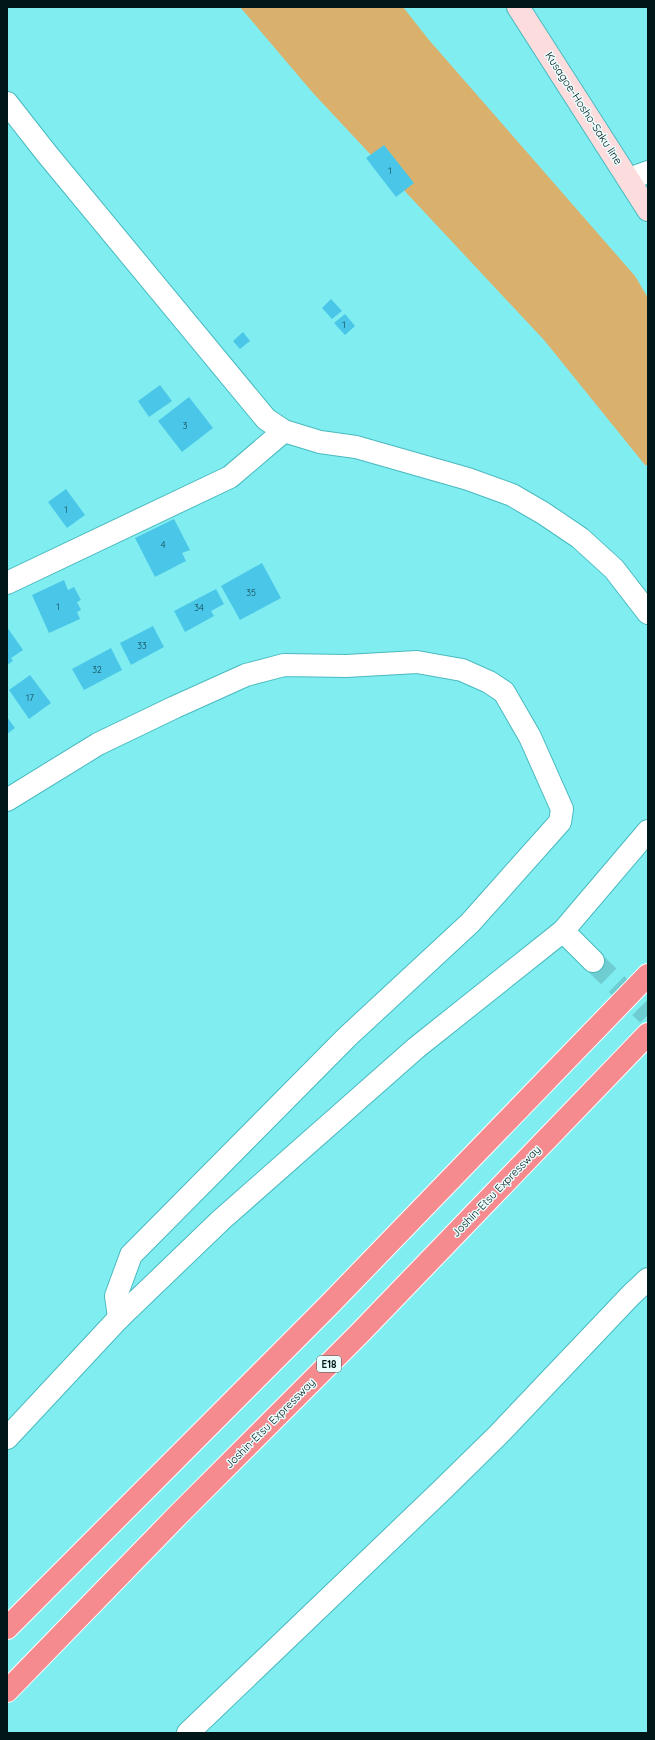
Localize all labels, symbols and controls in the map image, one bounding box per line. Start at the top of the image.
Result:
street label: Kusagoe-Hosho-Saku line [542,49,626,167]
house number: 1 [388,165,392,176]
house number: 1 [342,319,346,330]
house number: 3 [183,420,188,431]
house number: 1 [64,504,68,515]
house number: 4 [161,539,166,550]
house number: 35 [246,587,256,598]
house number: 1 [56,601,60,612]
house number: 34 [194,602,204,613]
house number: 33 [137,640,147,651]
house number: 32 [92,664,102,675]
house number: 17 [26,692,34,703]
street label: Joshin-Etsu Expressway [449,1142,543,1240]
road number: E18 [317,1356,341,1372]
street label: Joshin-Etsu Expressway [222,1375,318,1471]

